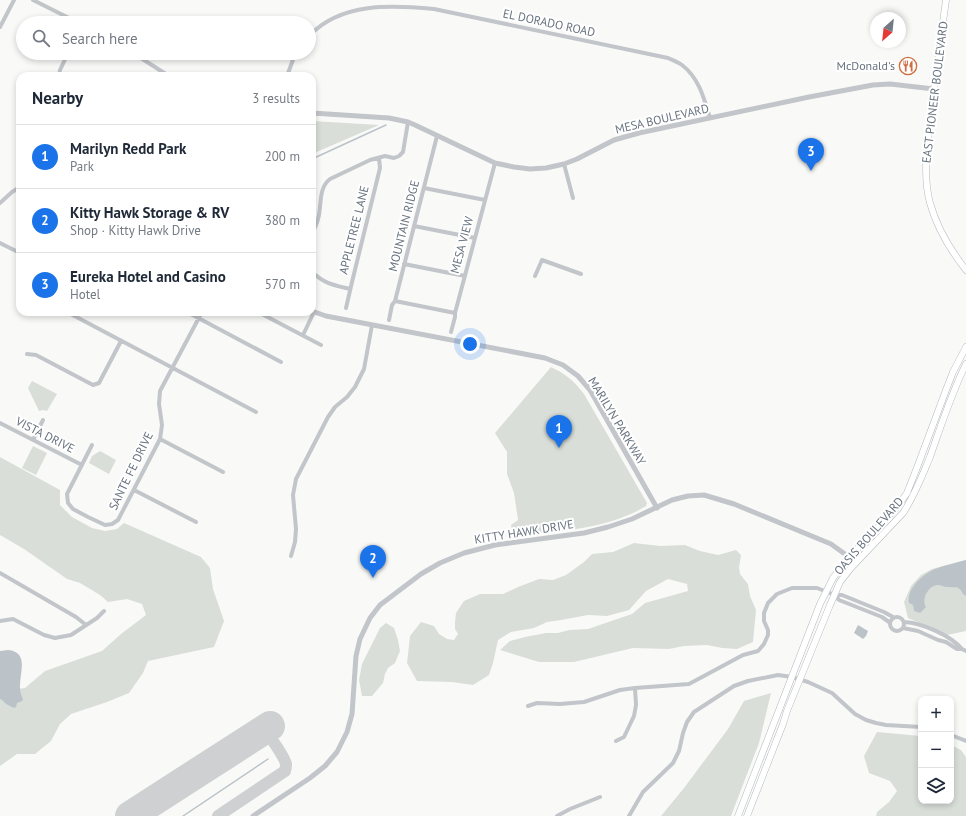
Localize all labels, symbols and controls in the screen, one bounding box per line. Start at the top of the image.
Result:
street label: EL DORADO ROAD [502,5,597,40]
north arrow [870,12,906,48]
search box [16,16,316,60]
street label: EAST PIONEER BOULEVARD [918,20,951,164]
icon: search [30,27,52,49]
text: Search here [62,29,138,48]
restaurant icon: McDonald's [898,56,918,76]
place label: McDonald's [836,58,895,73]
text: Nearby [32,87,83,109]
text: 3 results [252,90,300,107]
street label: MESA BOULEVARD [613,100,710,137]
pin: 3 [798,138,824,171]
text: Marilyn Redd Park [70,139,186,158]
text: 1 [41,148,49,165]
text: 200 m [265,148,300,165]
text: Park [70,158,94,175]
street label: MOUNTAIN RIDGE [385,179,422,273]
street label: APPLETREE LANE [335,184,372,276]
text: Kitty Hawk Storage & RV [70,203,229,222]
text: 2 [41,212,49,229]
text: 380 m [265,212,300,229]
street label: MESA VIEW [447,215,476,275]
text: Shop · Kitty Hawk Drive [70,222,201,239]
text: Eureka Hotel and Casino [70,267,226,286]
text: 3 [41,276,49,293]
text: 570 m [265,276,300,293]
text: Hotel [70,286,100,303]
your location [460,334,480,354]
street label: MARILYN PARKWAY [585,374,650,468]
street label: VISTA DRIVE [12,413,77,456]
pin: 1 [546,415,572,448]
street label: SANTE FE DRIVE [105,429,156,512]
street label: OASIS BOULEVARD [831,494,907,578]
street label: KITTY HAWK DRIVE [473,516,575,547]
pin: 2 [360,545,386,578]
map controls [918,696,954,804]
button: + [918,696,954,732]
button: − [918,732,954,768]
button: layers [918,768,954,804]

